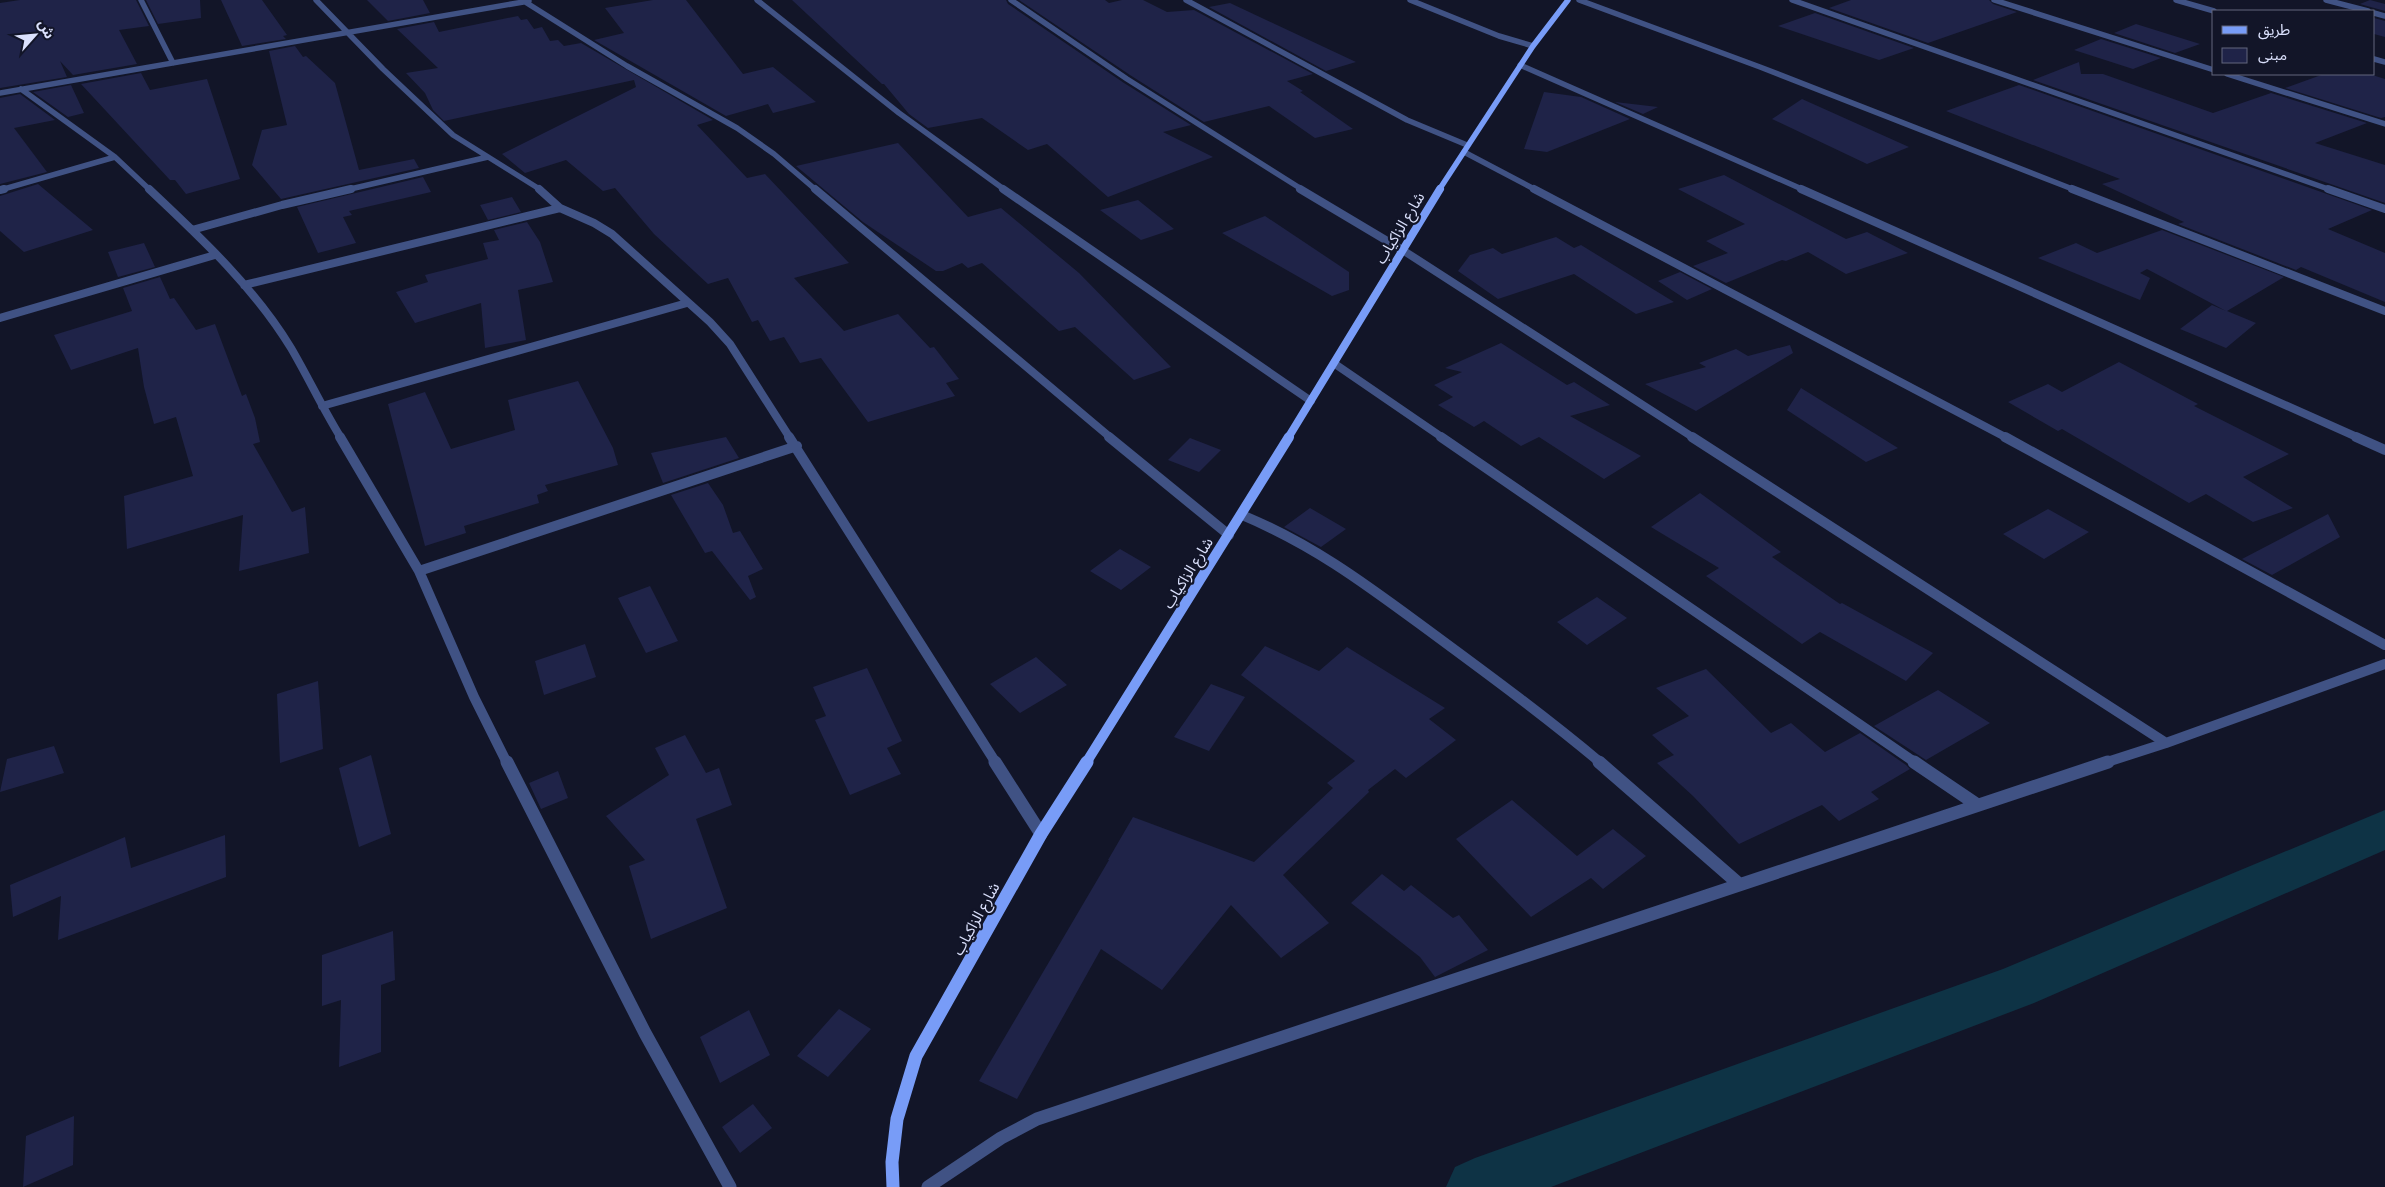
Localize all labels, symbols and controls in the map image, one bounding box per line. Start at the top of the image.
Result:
north arrow [10,10,60,60]
legend [2212,10,2375,75]
text: ش [34,16,59,42]
text: طريق [2258,19,2290,40]
text: مبنى [2258,44,2287,65]
street label: شارع الزاكياب [1370,188,1431,269]
street label: شارع الزاكياب [1157,533,1220,613]
street label: شارع الزاكياب [947,878,1006,960]

